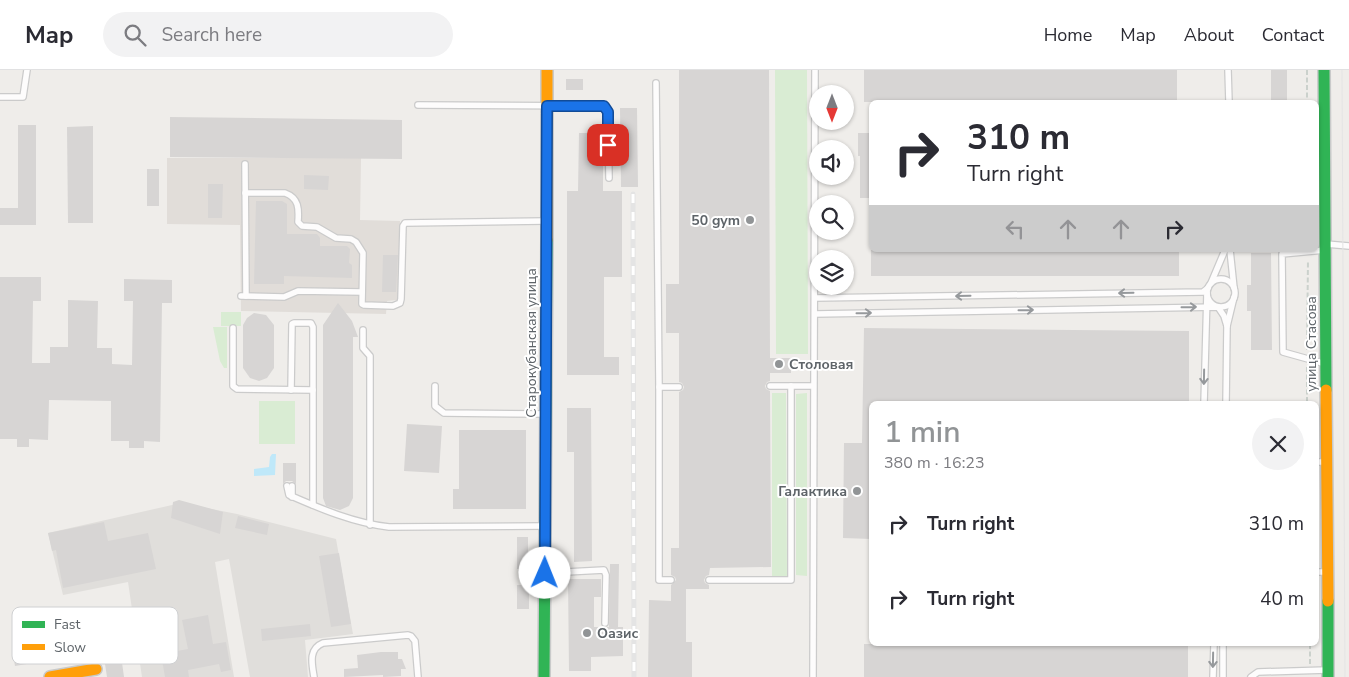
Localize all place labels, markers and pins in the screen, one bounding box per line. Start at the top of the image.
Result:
pin [587,124,629,166]
place label: 50 gym [691,211,740,230]
marker: 50 gym [744,214,756,226]
place label: Столовая [789,355,853,374]
marker: Столовая [773,358,785,370]
place label: Галактика [778,482,847,501]
marker: Галактика [851,485,863,497]
place label: Оазис [597,624,639,643]
marker: Оазис [581,627,593,639]

